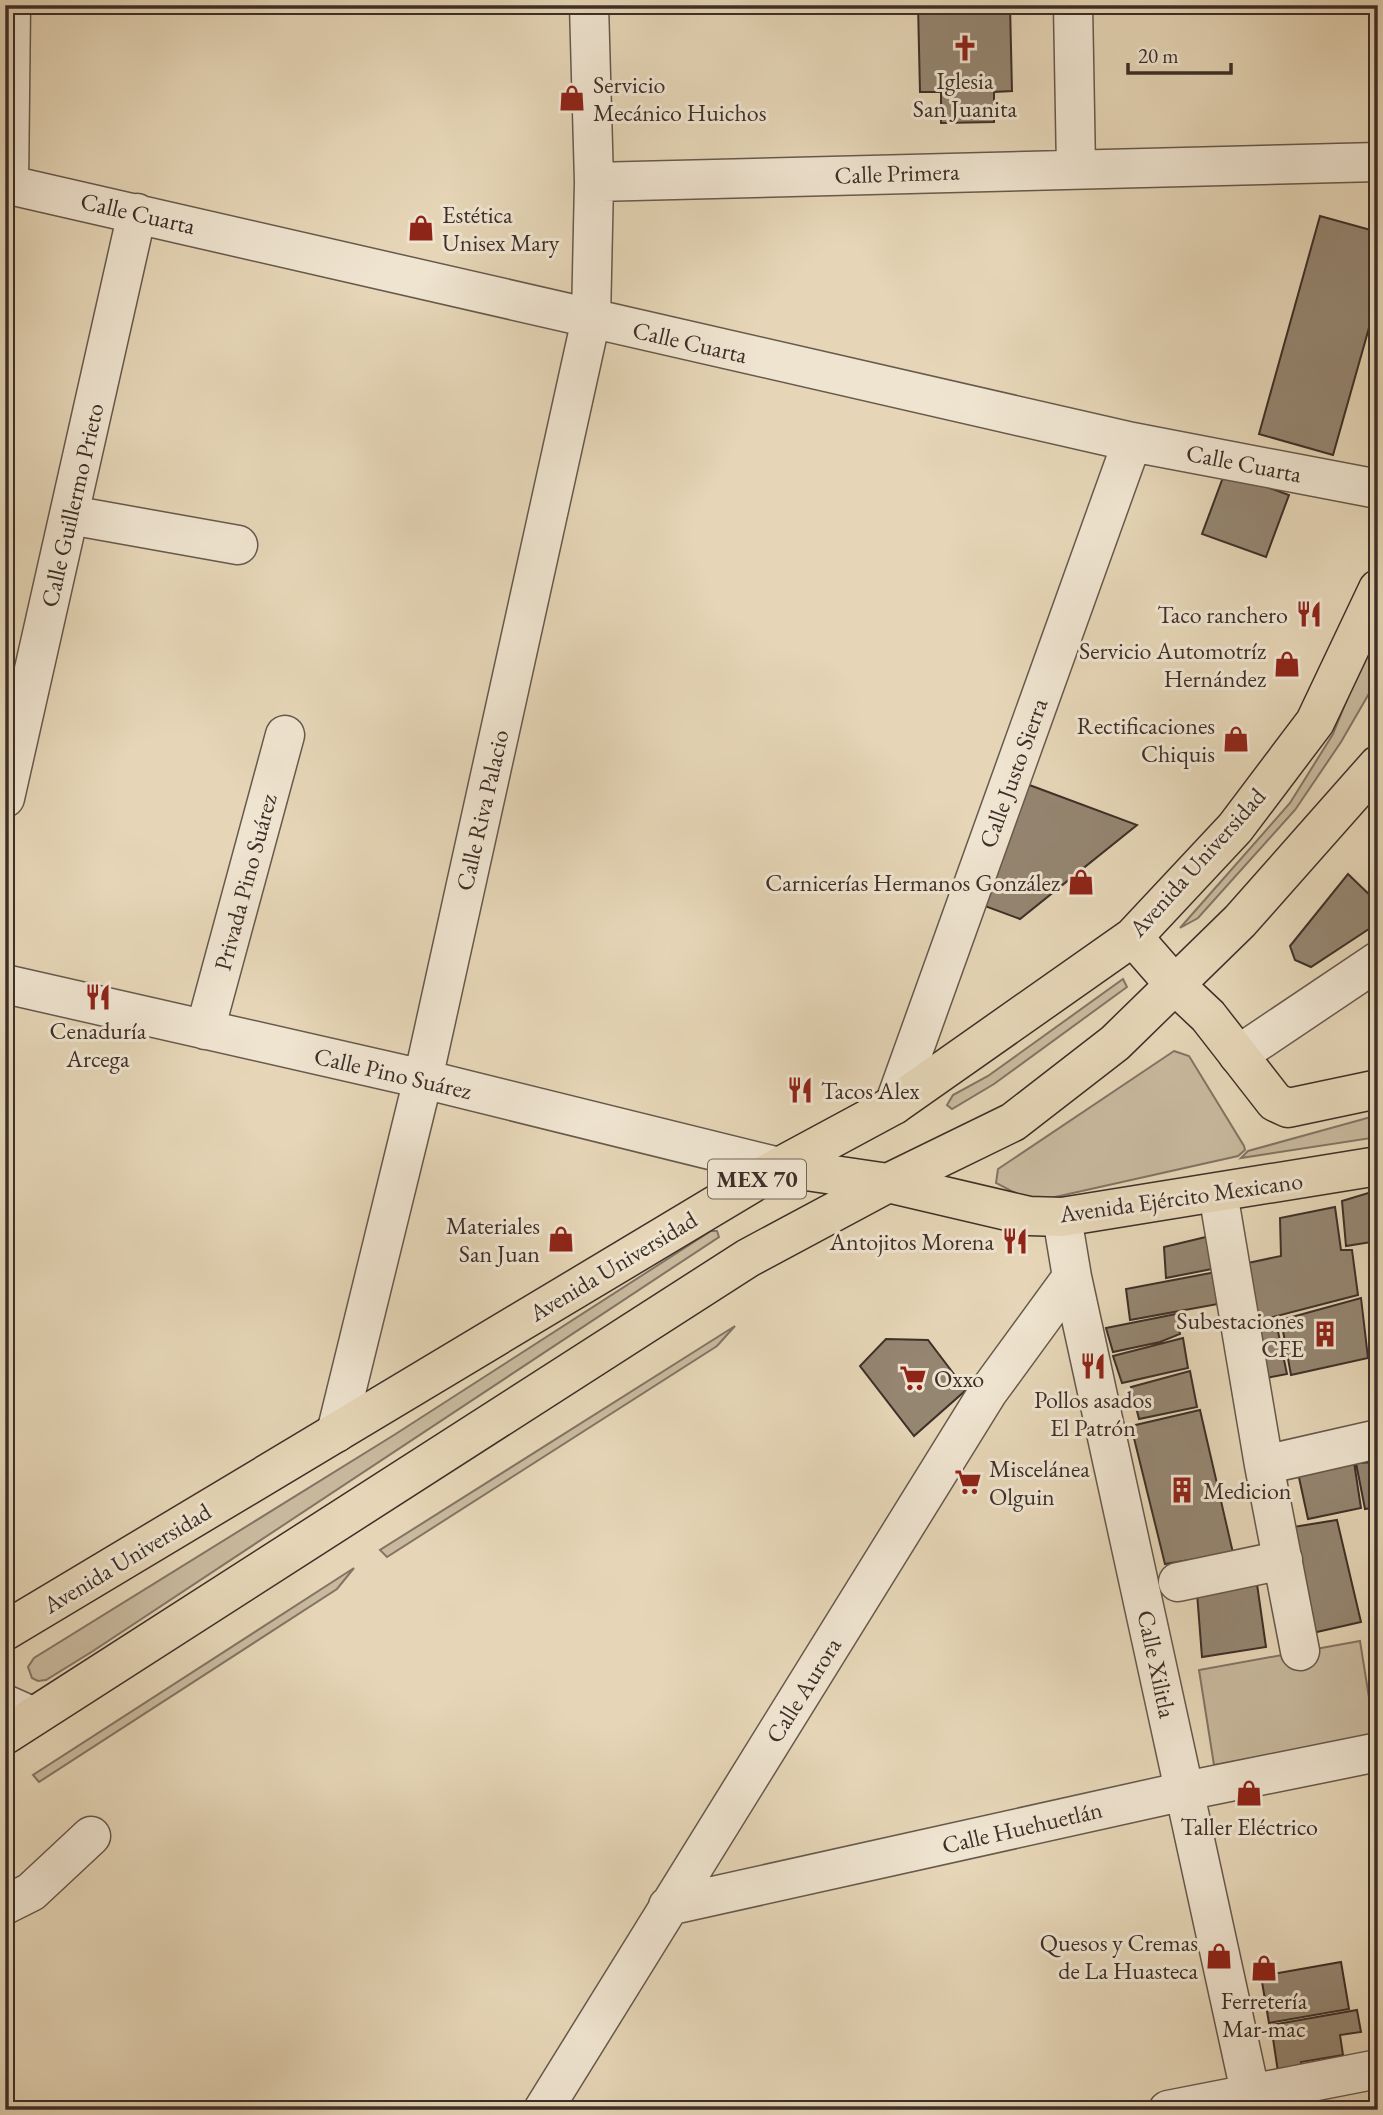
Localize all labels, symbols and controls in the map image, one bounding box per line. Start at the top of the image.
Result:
scale bar [1128,32,1231,76]
church icon: Iglesia San Juanita [950,33,980,63]
text: 20 m [1138,42,1179,69]
place label: Iglesia San Juanita [913,65,1018,124]
place label: Servicio Mecánico Huichos [593,69,767,128]
shop icon: Servicio Mecánico Huichos [557,83,587,113]
street label: Calle Primera [834,155,960,191]
street label: Calle Cuarta [78,185,199,241]
place label: Estética Unisex Mary [442,199,560,258]
shop icon: Estética Unisex Mary [406,213,436,243]
street label: Calle Cuarta [630,314,751,370]
street label: Calle Guillermo Prieto [33,400,111,610]
street label: Calle Cuarta [1184,437,1305,489]
place label: Taco ranchero [1157,599,1288,630]
restaurant icon: Taco ranchero [1294,599,1324,629]
place label: Servicio Automotríz Hernández [1079,635,1266,694]
shop icon: Servicio Automotríz Hernández [1272,649,1302,679]
street label: Calle Justo Sierra [972,694,1055,852]
place label: Rectificaciones Chiquis [1077,710,1215,769]
shop icon: Rectificaciones Chiquis [1221,724,1251,754]
street label: Calle Riva Palacio [448,726,516,894]
street label: Avenida Universidad [1121,780,1273,944]
street label: Privada Pino Suárez [207,790,283,974]
place label: Carnicerías Hermanos González [765,867,1060,898]
shop icon: Carnicerías Hermanos González [1066,867,1096,897]
restaurant icon: Cenaduría Arcega [83,982,113,1012]
place label: Cenaduría Arcega [50,1015,147,1074]
street label: Calle Pino Suárez [311,1040,475,1106]
restaurant icon: Tacos Alex [785,1075,815,1105]
place label: Tacos Alex [821,1075,920,1106]
road number: MEX 70 [708,1160,806,1198]
street label: Avenida Ejército Mexicano [1056,1165,1305,1230]
street label: Avenida Universidad [523,1203,703,1329]
place label: Materiales San Juan [446,1210,540,1269]
shop icon: Materiales San Juan [546,1224,576,1254]
place label: Antojitos Morena [828,1226,994,1257]
restaurant icon: Antojitos Morena [1000,1226,1030,1256]
place label: Subestaciones CFE [1176,1305,1304,1364]
building icon: Subestaciones CFE [1310,1319,1340,1349]
restaurant icon: Pollos asados El Patrón [1078,1351,1108,1381]
supermarket icon: Oxxo [898,1363,928,1393]
place label: Oxxo [934,1363,984,1394]
place label: Pollos asados El Patrón [1034,1384,1152,1443]
place label: Miscelánea Olguin [989,1453,1090,1512]
supermarket icon: Miscelánea Olguin [953,1467,983,1497]
building icon: Medicion [1167,1475,1197,1505]
place label: Medicion [1203,1475,1292,1506]
street label: Avenida Universidad [37,1495,217,1621]
street label: Calle Xilitla [1130,1607,1184,1721]
street label: Calle Aurora [758,1631,848,1749]
shop icon: Taller Eléctrico [1234,1778,1264,1808]
street label: Calle Huehuetlán [939,1793,1106,1861]
place label: Taller Eléctrico [1180,1811,1318,1842]
place label: Quesos y Cremas de La Huasteca [1040,1927,1198,1986]
shop icon: Quesos y Cremas de La Huasteca [1204,1941,1234,1971]
shop icon: Ferretería Mar-mac [1249,1953,1279,1983]
place label: Ferretería Mar-mac [1221,1985,1308,2044]

